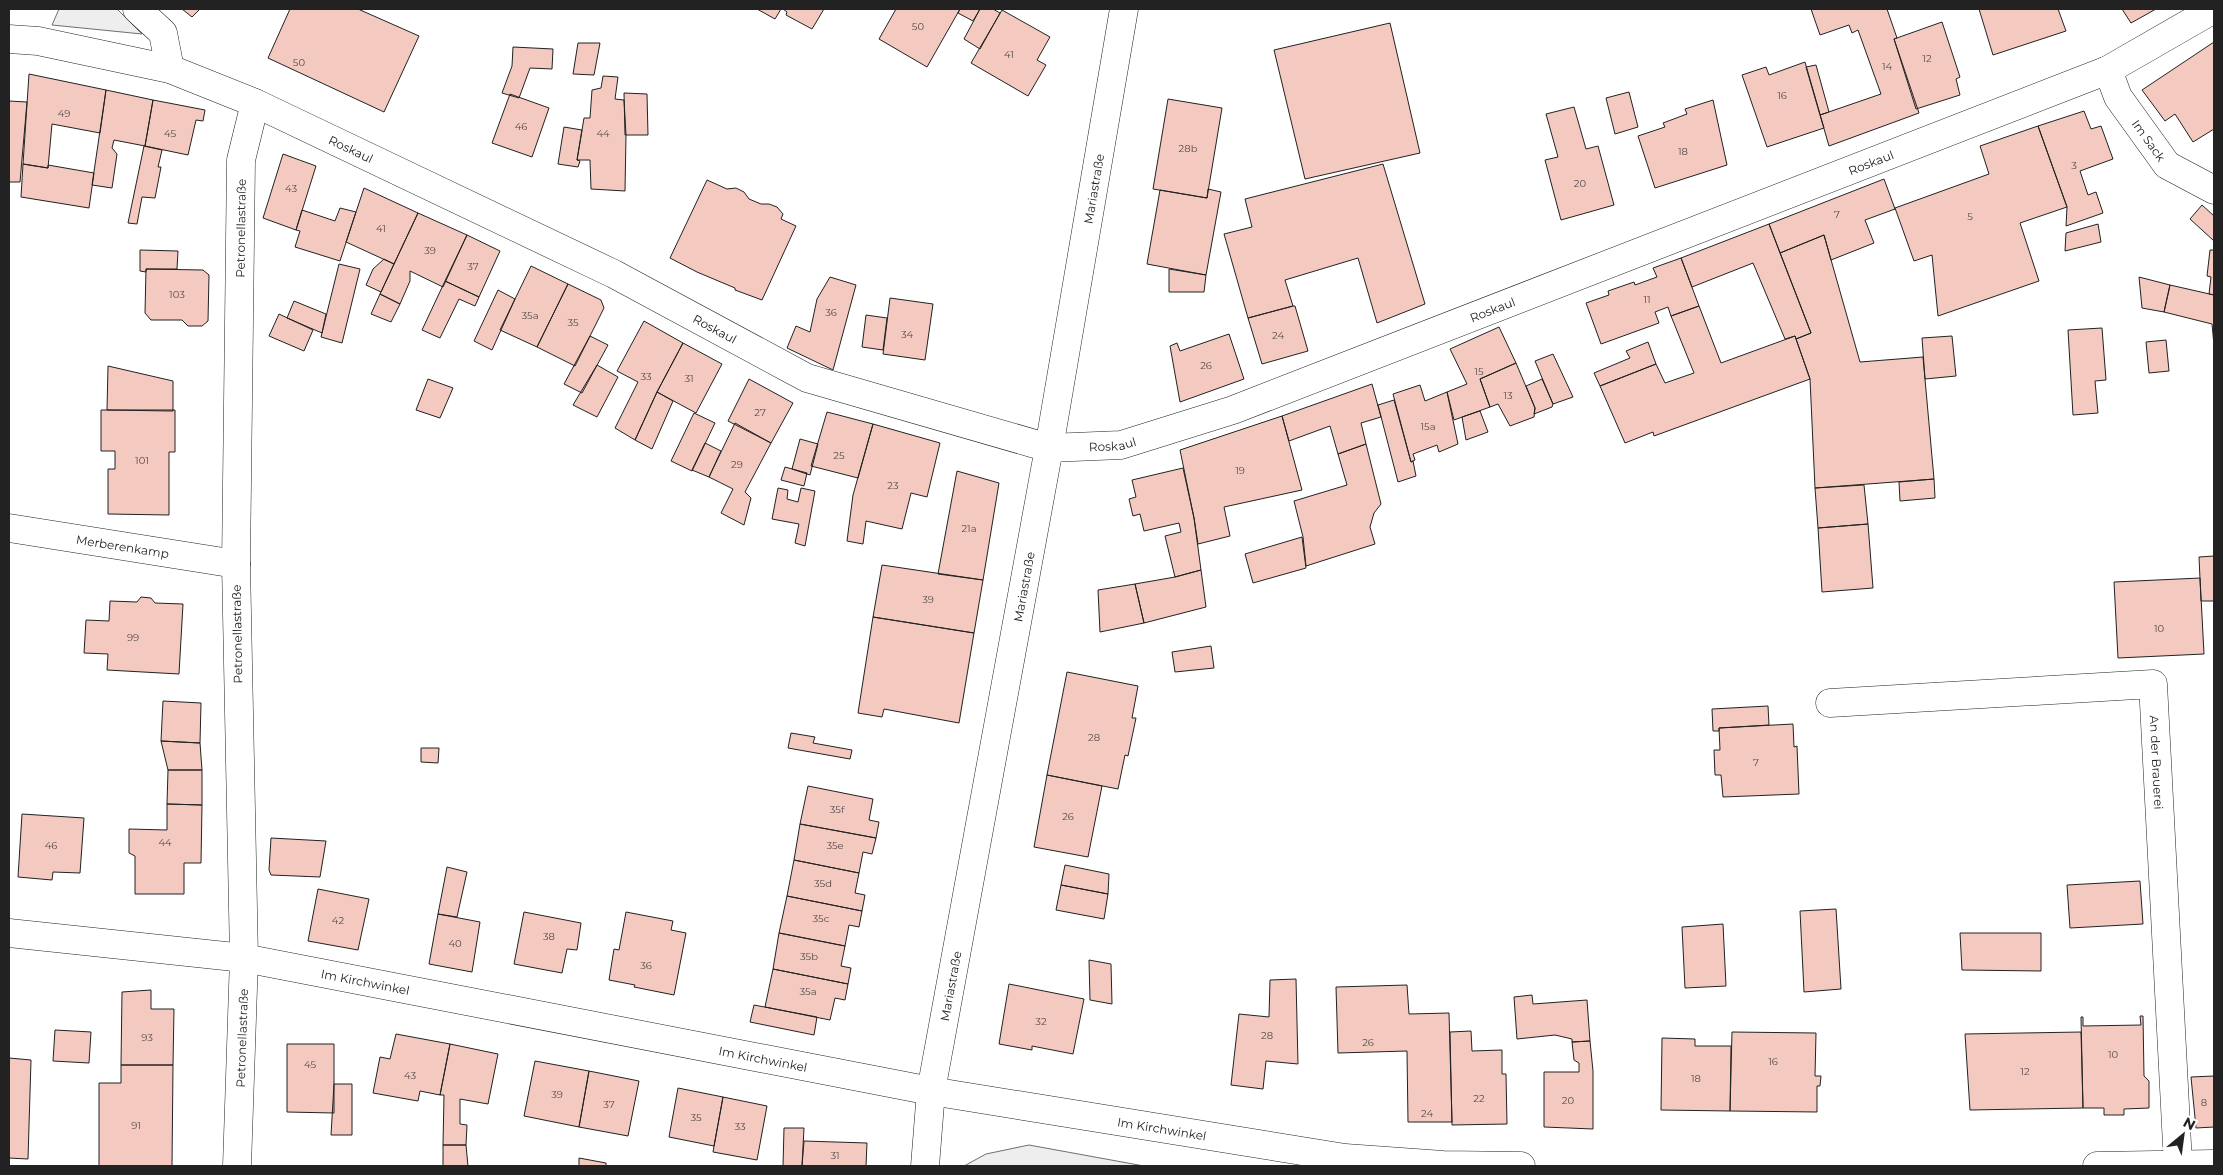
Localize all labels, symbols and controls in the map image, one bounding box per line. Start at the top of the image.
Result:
house number: 50 [912,20,925,33]
house number: 41 [1004,48,1014,61]
house number: 12 [1922,52,1932,65]
house number: 50 [293,56,306,69]
house number: 14 [1882,60,1892,73]
house number: 16 [1777,89,1787,102]
house number: 49 [58,107,70,120]
street label: Im Sack [2129,116,2170,165]
house number: 46 [515,120,527,133]
house number: 45 [164,127,176,140]
house number: 44 [596,127,610,140]
street label: Roskaul [326,132,376,166]
house number: 28b [1179,142,1198,155]
house number: 18 [1678,145,1688,158]
street label: Roskaul [1846,147,1896,178]
street label: Mariastraße [1080,152,1107,225]
house number: 3 [2071,159,2077,172]
house number: 20 [1574,177,1587,190]
street label: Petronellastraße [232,179,248,278]
house number: 43 [285,182,297,195]
house number: 7 [1834,208,1840,221]
house number: 5 [1967,210,1973,223]
house number: 41 [376,222,386,235]
house number: 39 [424,244,436,257]
house number: 37 [467,260,479,273]
house number: 103 [169,288,185,301]
house number: 11 [1643,293,1651,306]
street label: Roskaul [1467,294,1517,325]
house number: 36 [825,306,837,319]
house number: 35a [521,309,539,322]
street label: Roskaul [691,311,740,346]
house number: 35 [567,316,579,329]
house number: 34 [901,328,914,341]
house number: 24 [1272,329,1284,342]
house number: 26 [1200,359,1212,372]
house number: 15 [1474,365,1484,378]
house number: 33 [640,370,652,383]
house number: 31 [684,372,694,385]
house number: 13 [1503,389,1513,402]
house number: 27 [754,406,766,419]
house number: 15a [1420,420,1436,433]
street label: Roskaul [1089,433,1138,454]
house number: 25 [833,449,845,462]
house number: 101 [135,454,149,467]
house number: 29 [731,458,743,471]
house number: 19 [1235,464,1245,477]
house number: 23 [887,479,899,492]
house number: 21a [961,522,977,535]
street label: Merberenkamp [75,531,170,561]
street label: Mariastraße [1010,550,1037,623]
street label: Petronellastraße [229,584,245,684]
house number: 39 [922,593,934,606]
house number: 10 [2154,622,2164,635]
house number: 99 [127,631,139,644]
street label: An der Brauerei [2147,715,2167,810]
house number: 28 [1088,731,1100,744]
house number: 7 [1753,756,1759,769]
house number: 35f [830,803,845,816]
house number: 26 [1062,810,1074,823]
house number: 44 [158,836,172,849]
house number: 46 [45,839,57,852]
house number: 35e [826,839,844,852]
house number: 35d [814,877,832,890]
house number: 35c [813,912,830,925]
house number: 42 [332,914,344,927]
house number: 38 [543,930,555,943]
house number: 40 [448,937,462,950]
house number: 35b [800,950,818,963]
street label: Mariastraße [936,950,964,1022]
house number: 36 [640,959,652,972]
street label: Im Kirchwinkel [320,966,411,997]
house number: 35a [799,985,817,998]
street label: Petronellastraße [232,988,250,1088]
house number: 32 [1035,1015,1047,1028]
house number: 28 [1261,1029,1273,1042]
house number: 93 [141,1031,153,1044]
house number: 26 [1362,1036,1374,1049]
street label: Im Kirchwinkel [717,1043,809,1074]
house number: 10 [2108,1048,2118,1061]
house number: 16 [1768,1055,1778,1068]
house number: 45 [304,1058,316,1071]
house number: 12 [2020,1065,2030,1078]
house number: 43 [404,1069,416,1082]
house number: 18 [1691,1072,1701,1085]
house number: 39 [551,1088,563,1101]
house number: 22 [1473,1092,1485,1105]
house number: 20 [1562,1094,1575,1107]
house number: 8 [2201,1096,2207,1109]
house number: 37 [603,1098,615,1111]
house number: 24 [1421,1107,1433,1120]
north arrow [2158,1110,2208,1160]
house number: 35 [690,1111,702,1124]
text: N [2180,1113,2199,1134]
street label: Im Kirchwinkel [1116,1114,1208,1143]
house number: 91 [131,1119,141,1132]
house number: 33 [734,1120,746,1133]
house number: 31 [830,1149,840,1162]

